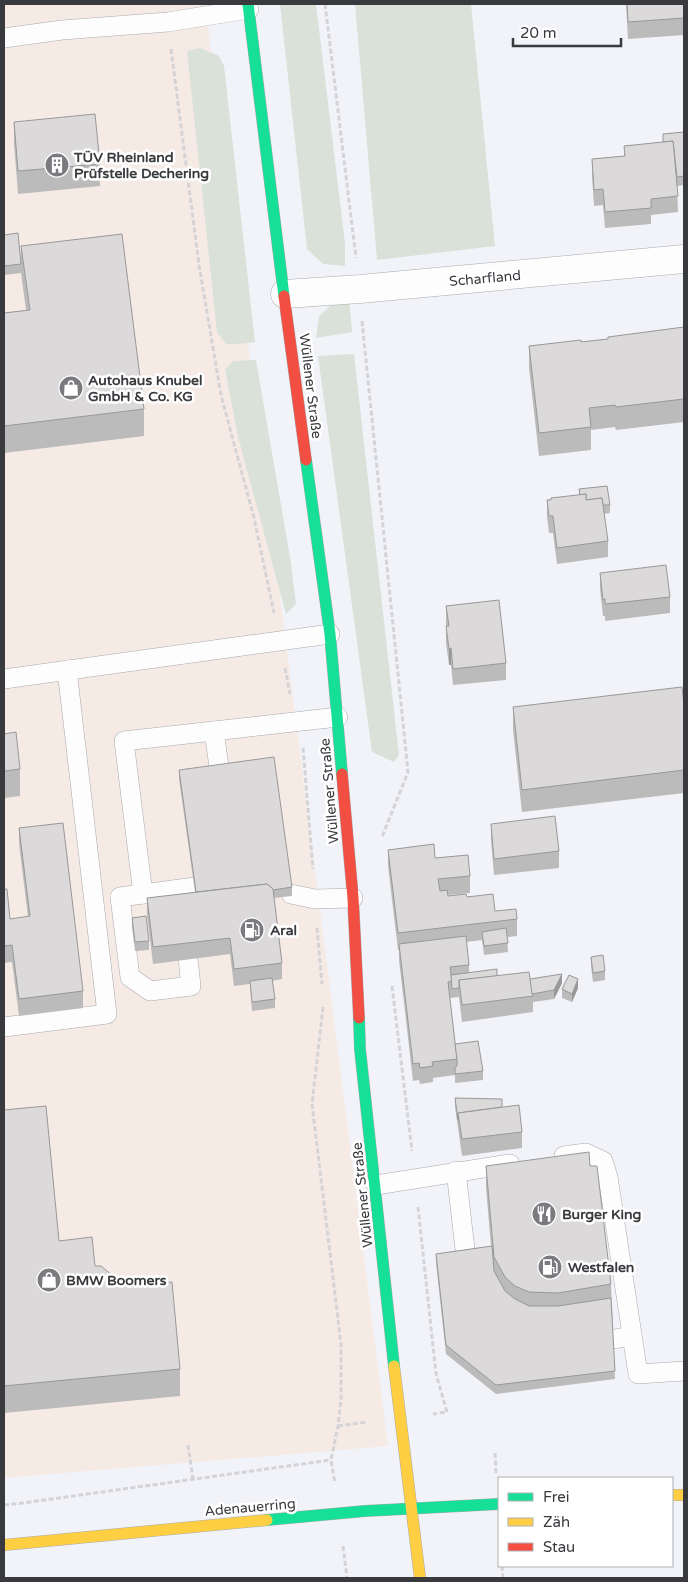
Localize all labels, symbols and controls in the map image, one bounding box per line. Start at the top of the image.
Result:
scale bar [513,15,620,47]
text: 20 m [520,24,557,42]
place label: TÜV Rheinland Prüfstelle Dechering [73,149,209,182]
building icon: TÜV Rheinland Prüfstelle Dechering [44,152,70,178]
street label: Scharfland [448,267,522,290]
street label: Wüllener Straße [296,333,325,440]
place label: Autohaus Knubel GmbH & Co. KG [88,372,202,405]
shop icon: Autohaus Knubel GmbH & Co. KG [58,375,84,401]
street label: Wüllener Straße [316,737,343,844]
fuel station icon: Aral [239,917,265,943]
place label: Aral [270,922,297,939]
street label: Wüllener Straße [349,1141,376,1248]
restaurant icon: Burger King [531,1201,557,1227]
place label: Burger King [562,1206,641,1223]
fuel station icon: Westfalen [537,1254,563,1280]
place label: Westfalen [568,1259,634,1276]
shop icon: BMW Boomers [36,1267,62,1293]
place label: BMW Boomers [66,1272,167,1289]
legend [498,1477,673,1567]
text: Frei [543,1488,569,1506]
street label: Adenauerring [204,1495,296,1520]
text: Zäh [543,1513,570,1531]
text: Stau [543,1538,575,1556]

